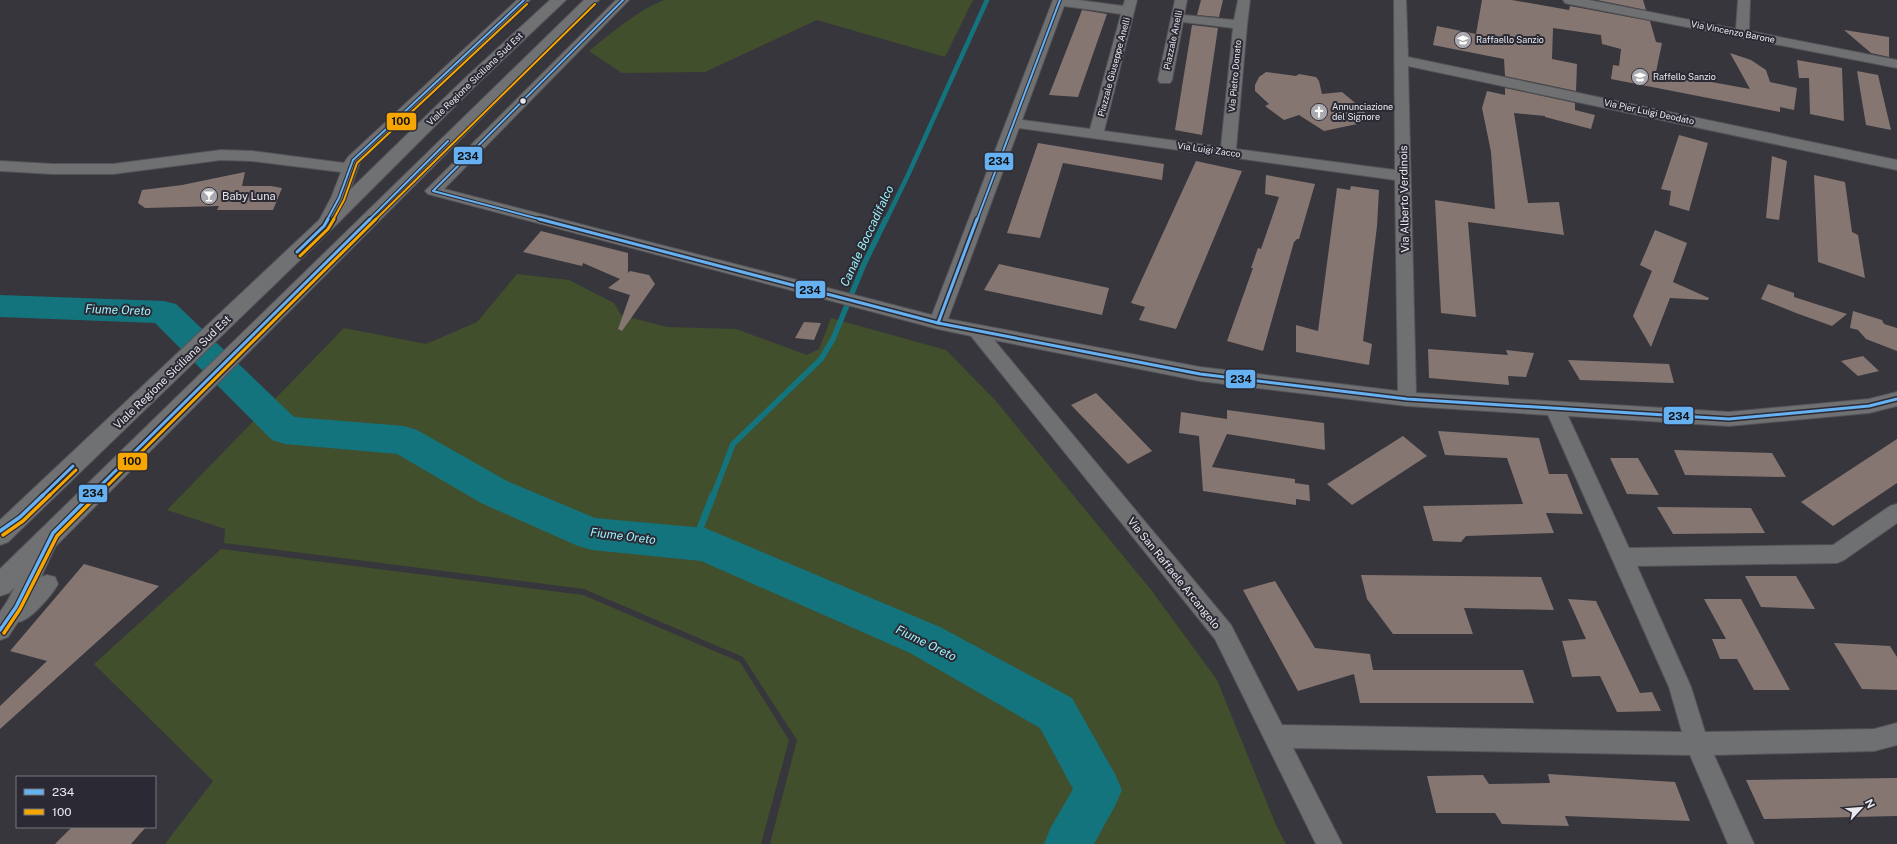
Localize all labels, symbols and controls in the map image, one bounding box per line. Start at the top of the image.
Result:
street label: Piazzale Anelli [1161,9,1184,71]
street label: Piazzale Giuseppe Anelli [1095,16,1132,118]
street label: Via Vincenzo Barone [1690,18,1776,45]
street label: Viale Regione Siciliana Sud Est [424,29,525,127]
school or university icon: Raffaello Sanzio [1453,30,1473,50]
place label: Raffaello Sanzio [1476,34,1544,45]
street label: Via Pietro Donato [1226,40,1243,112]
school or university icon: Raffello Sanzio [1630,67,1650,87]
place label: Raffello Sanzio [1653,71,1716,82]
unlabelled marker [518,96,528,106]
street label: Via Pier Luigi Deodato [1603,97,1695,126]
place label: Annunciazione del Signore [1332,101,1393,122]
church icon: Annunciazione del Signore [1309,102,1329,122]
line badge: 100 [386,112,417,131]
text: 100 [392,115,410,127]
street label: Via Luigi Zacco [1177,140,1241,159]
street label: Via Alberto Verdinois [1397,145,1411,253]
line badge: 234 [453,146,483,165]
text: 234 [457,150,479,162]
line badge: 234 [984,152,1014,171]
text: 234 [988,155,1010,167]
water label: Canale Boccadifalco [837,183,897,289]
bar icon: Baby Luna [199,186,219,206]
place label: Baby Luna [222,190,276,202]
line badge: 234 [795,280,826,299]
text: 234 [799,284,821,296]
water label: Fiume Oreto [85,302,152,318]
street label: Viale Regione Siciliana Sud Est [111,313,233,431]
line badge: 234 [1225,369,1256,389]
text: 234 [1230,373,1252,385]
line badge: 234 [1663,406,1694,425]
text: 234 [1668,410,1690,422]
line badge: 100 [117,452,148,471]
text: 100 [123,455,141,467]
line badge: 234 [78,484,108,503]
text: 234 [82,487,104,499]
street label: Via San Raffaele Arcangelo [1125,515,1223,631]
water label: Fiume Oreto [589,525,657,547]
water label: Fiume Oreto [893,622,959,664]
legend [16,776,156,828]
text: 234 [52,785,75,799]
north arrow [1841,788,1881,828]
text: N [1863,797,1877,810]
text: 100 [52,805,72,819]

